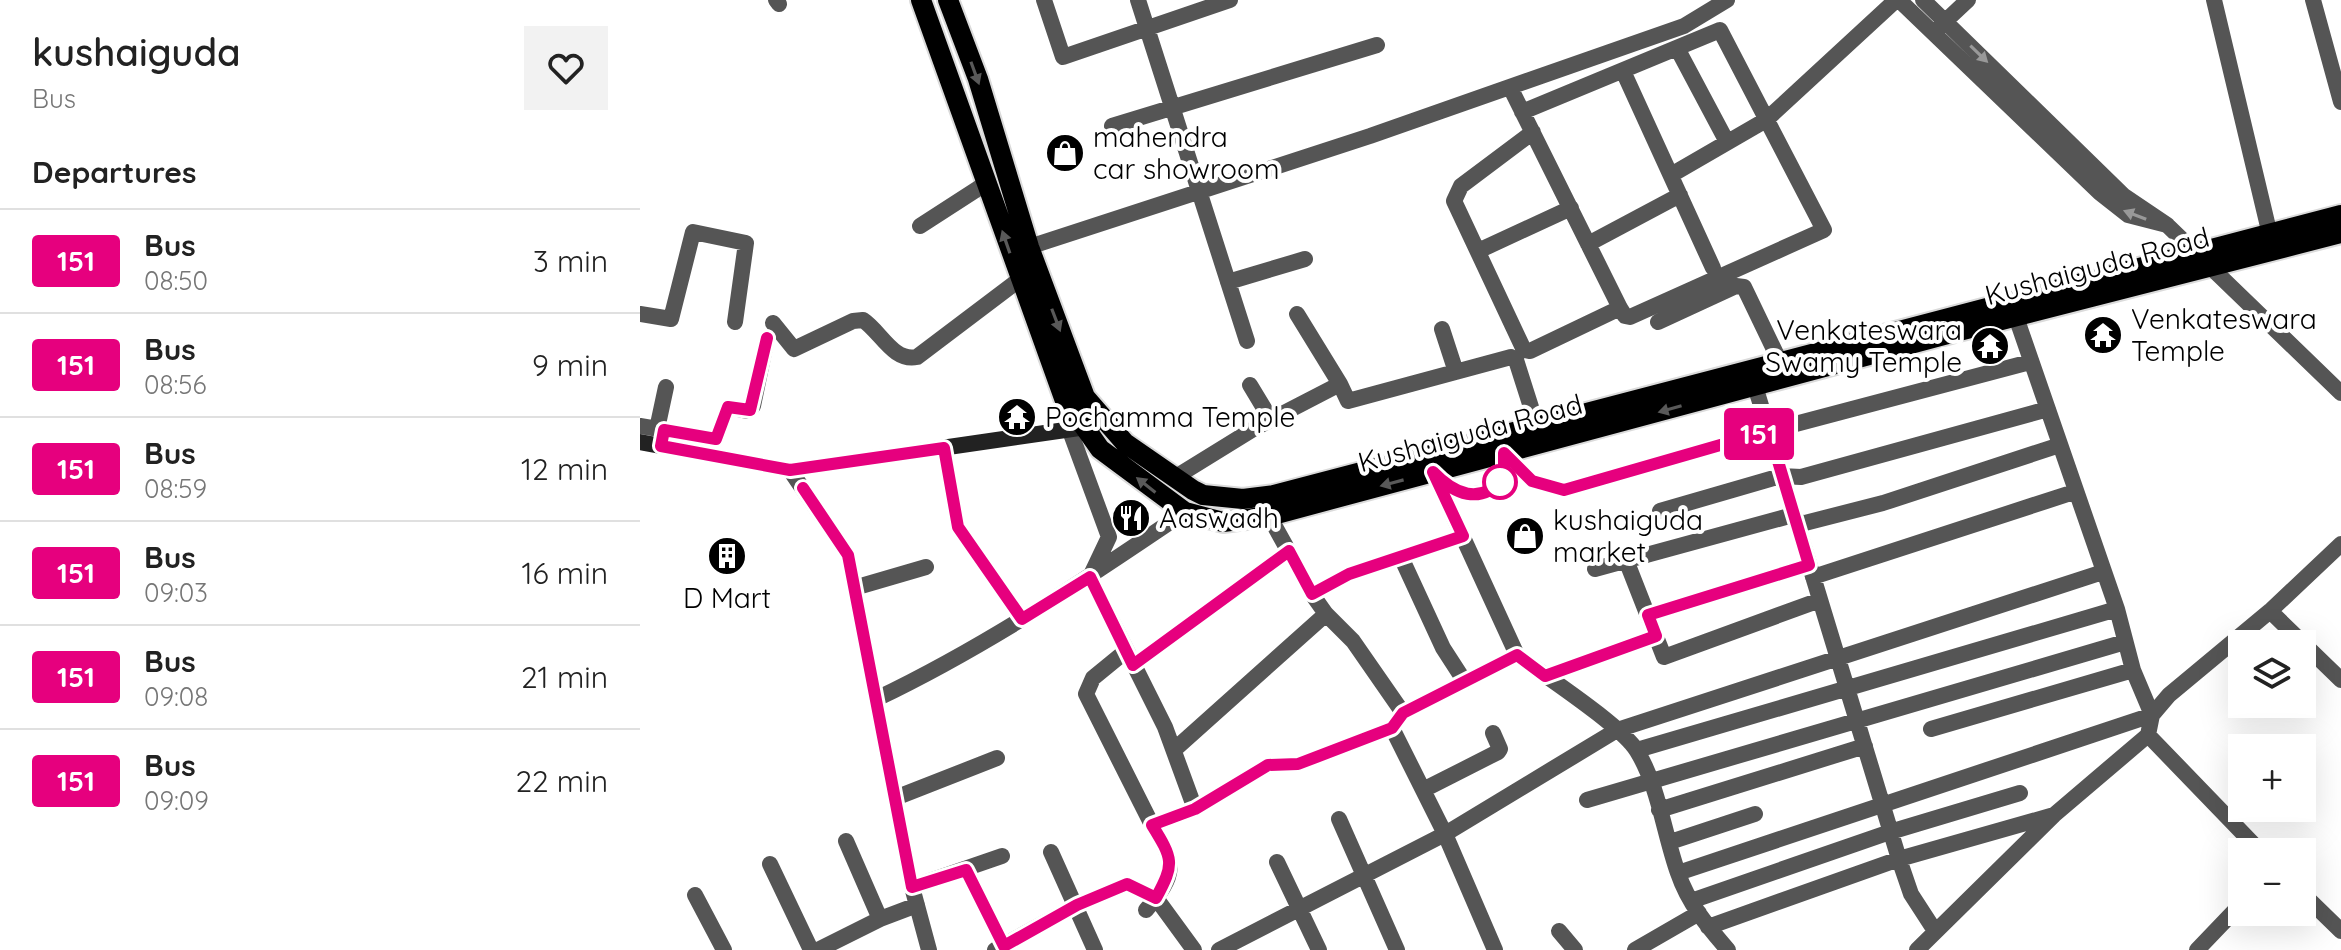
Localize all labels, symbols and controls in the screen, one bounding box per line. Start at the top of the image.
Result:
button: heart [524,26,608,110]
text: kushaiguda [32,28,241,76]
one-way arrow [1969,45,1988,63]
one-way arrow [970,61,982,85]
text: Bus [32,82,76,115]
place label: mahendra car showroom [1093,119,1279,186]
shop icon: mahendra car showroom [1044,132,1086,174]
text: Departures [32,153,197,191]
one-way arrow [2123,208,2147,221]
street label: Kushaiguda Road [1981,219,2213,312]
text: Bus [144,226,196,264]
one-way arrow [999,230,1011,254]
text: 3 min [533,242,608,280]
text: 151 [57,243,95,278]
text: 08:50 [144,264,208,297]
place label: Venkateswara Temple [2131,301,2317,368]
one-way arrow [1050,308,1063,332]
place label: Venkateswara Swamy Temple [1765,312,1962,379]
temple icon: Venkateswara Temple [2082,314,2124,356]
temple icon: Venkateswara Swamy Temple [1969,325,2011,367]
text: Bus [144,330,196,368]
text: 9 min [532,346,608,384]
text: 151 [57,347,95,382]
text: 08:56 [144,368,207,401]
street label: Kushaiguda Road [1354,386,1586,479]
temple icon: Pochamma Temple [996,396,1038,438]
place label: Pochamma Temple [1045,399,1295,434]
one-way arrow [1657,404,1682,416]
line badge: 151 [1713,408,1805,460]
text: 151 [1740,416,1778,451]
text: Bus [144,434,196,472]
text: 12 min [521,450,608,488]
text: 151 [57,451,95,486]
unlabelled marker [1483,465,1517,499]
text: 08:59 [144,472,207,505]
one-way arrow [1136,477,1157,494]
one-way arrow [1379,477,1403,490]
restaurant icon: Aaswadh [1110,497,1152,539]
place label: Aaswadh [1159,500,1279,535]
place label: kushaiguda market [1553,502,1703,569]
shop icon: kushaiguda market [1504,515,1546,557]
building icon: D Mart [706,535,748,577]
text: Bus [144,538,196,576]
text: 16 min [521,554,608,592]
text: 151 [57,555,95,590]
text: 09:03 [144,576,208,609]
place label: D Mart [683,580,771,615]
map controls [2228,630,2316,926]
button: layers [2228,630,2316,718]
text: Bus [144,642,196,680]
text: 21 min [521,658,608,696]
text: 151 [57,659,95,694]
text: 09:08 [144,680,208,713]
button: + [2228,734,2316,822]
text: Bus [144,746,196,784]
text: 22 min [515,762,608,800]
text: 151 [57,763,95,798]
text: 09:09 [144,784,209,817]
button: − [2228,838,2316,926]

